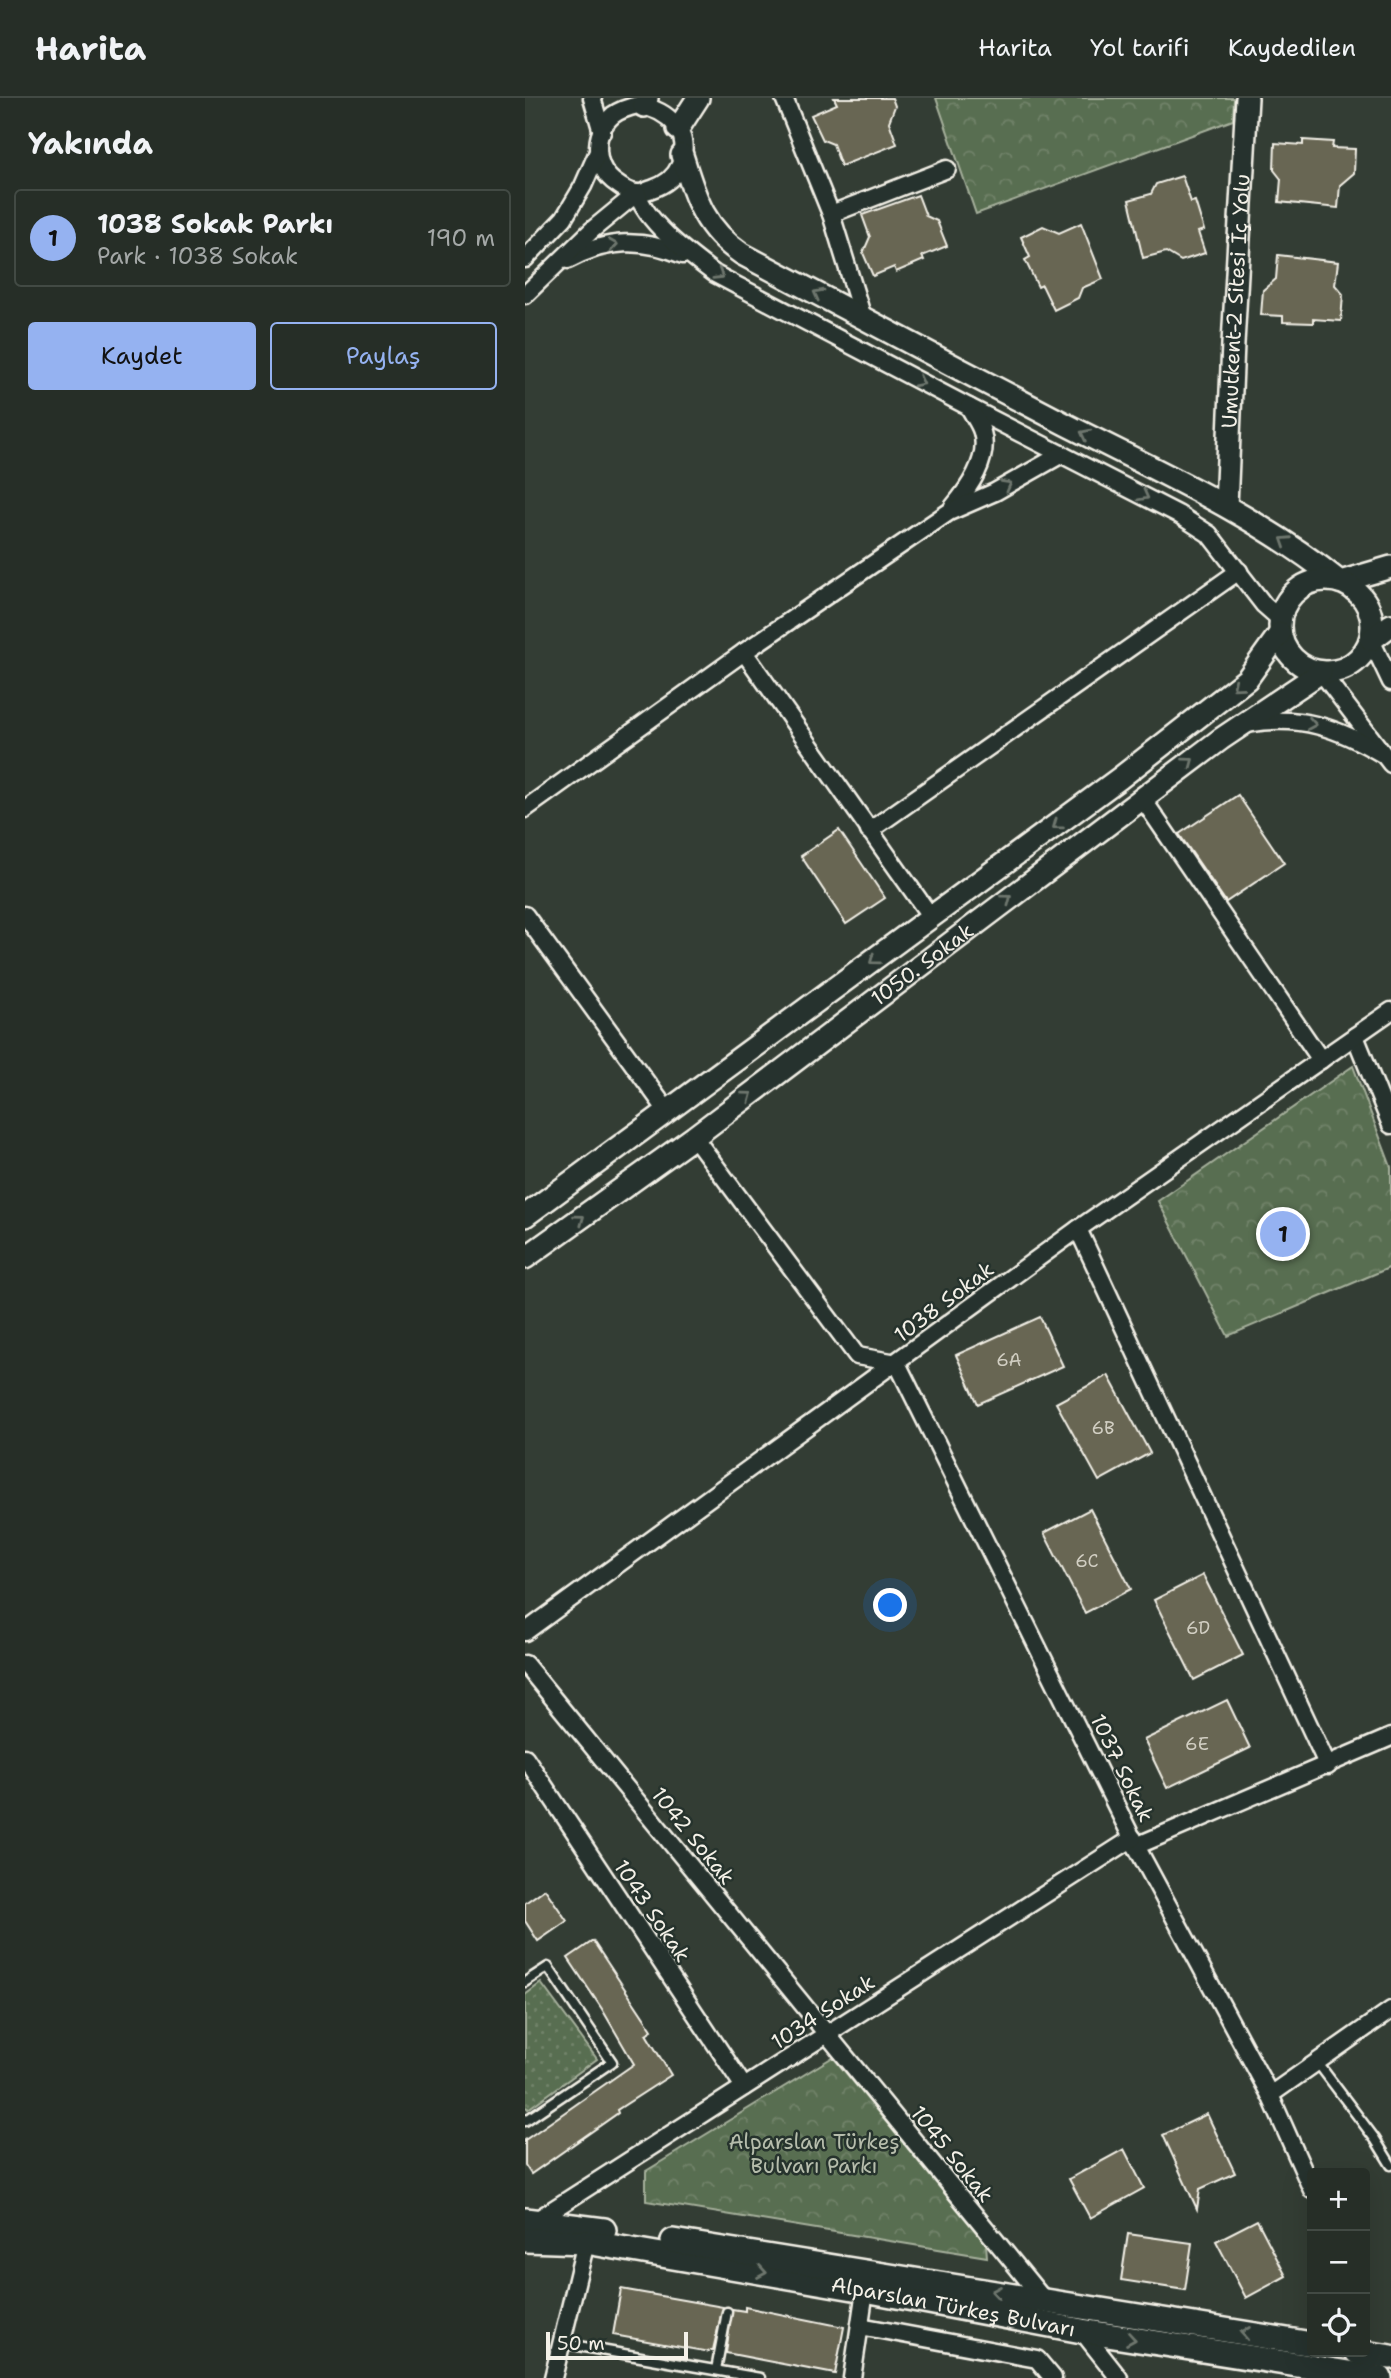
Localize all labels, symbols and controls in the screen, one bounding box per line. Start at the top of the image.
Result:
text: Harita [35,26,146,71]
text: Harita [978,32,1052,64]
text: Yol tarifi [1090,32,1190,64]
text: Kaydedilen [1228,32,1356,64]
text: Yakında [28,123,153,164]
street label: Umutkent-2 Sitesi İç Yolu [1215,173,1257,429]
text: 1038 Sokak Parkı [97,206,333,241]
text: 1 [48,223,58,253]
text: 190 m [427,223,495,253]
one-way arrow [607,238,619,253]
text: Park · 1038 Sokak [97,241,298,271]
one-way arrow [711,267,724,280]
one-way arrow [813,289,825,302]
button: Kaydet [28,322,256,390]
button: Paylaş [270,322,497,390]
one-way arrow [912,373,925,387]
one-way arrow [1080,428,1092,442]
one-way arrow [999,480,1012,493]
one-way arrow [1137,488,1149,501]
one-way arrow [1280,537,1293,549]
one-way arrow [1233,678,1246,690]
one-way arrow [1306,716,1318,731]
one-way arrow [1182,758,1194,771]
one-way arrow [1052,816,1065,829]
one-way arrow [999,894,1012,907]
street label: 1050. Sokak [865,917,979,1012]
one-way arrow [869,951,882,964]
one-way arrow [740,1091,753,1104]
pin: 1 [1260,1208,1306,1260]
one-way arrow [572,1214,585,1227]
street label: 1038 Sokak [888,1255,1000,1349]
house number: 6A [996,1348,1022,1372]
house number: 6B [1091,1416,1115,1440]
house number: 6C [1075,1549,1099,1573]
your location [873,1588,907,1622]
house number: 6D [1186,1616,1210,1640]
street label: 1037 Sokak [1084,1709,1160,1827]
house number: 6E [1185,1732,1209,1756]
street label: 1042 Sokak [645,1781,741,1891]
street label: 1043 Sokak [607,1854,697,1968]
street label: 1034 Sokak [766,1968,880,2056]
street label: 1045 Sokak [904,2100,1000,2208]
park label: Alparslan Türkeş Bulvarı Parkı [728,2128,900,2180]
map controls [1307,2168,1370,2357]
button: + [1307,2168,1370,2231]
button: − [1307,2231,1370,2294]
one-way arrow [756,2264,768,2279]
street label: Alparslan Türkeş Bulvarı [829,2270,1078,2343]
one-way arrow [990,2285,1002,2300]
button: locate [1307,2294,1370,2357]
one-way arrow [1239,2326,1251,2341]
scale bar [546,2329,688,2361]
text: 50 m [557,2331,605,2356]
one-way arrow [1125,2331,1137,2346]

